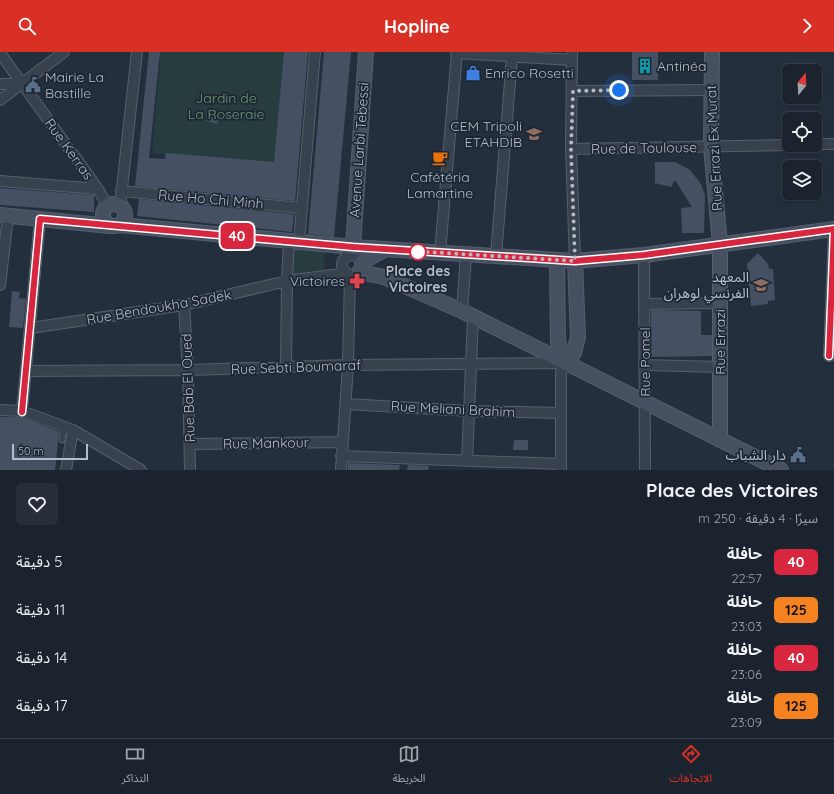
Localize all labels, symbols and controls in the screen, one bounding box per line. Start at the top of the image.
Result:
icon: search [16,15,38,37]
text: Hopline [384,15,450,38]
icon: forward [796,15,818,37]
building icon: Antinéa [636,57,654,75]
place label: Antinéa [657,57,706,75]
shop icon: Enrico Rosetti [464,64,482,82]
place label: Enrico Rosetti [485,64,574,82]
north arrow [782,64,822,104]
map controls [782,64,822,200]
place label: Mairie La Bastille [45,68,104,102]
public building icon: Mairie La Bastille [24,76,42,94]
your location [609,80,629,100]
street label: Avenue Larbi Tebessi [345,82,373,218]
street label: Rue Errazi Ex Murat [702,84,726,211]
park label: Jardin de La Roseraie [188,89,264,123]
button: locate [782,112,822,152]
street label: Rue Kerras [41,115,97,183]
place label: CEM Tripoli ETAHDIB [450,117,522,151]
school or university icon: CEM Tripoli ETAHDIB [525,125,543,143]
street label: Rue de Toulouse [591,138,697,158]
cafe icon: Cafétéria Lamartine [431,149,449,167]
button: layers [782,160,822,200]
place label: Cafétéria Lamartine [407,168,473,202]
street label: Rue Ho Chi Minh [158,185,264,213]
line badge: 40 [219,223,255,249]
text: 40 [229,227,245,245]
marker: Place des Victoires [409,243,427,261]
place label: Place des Victoires [386,262,450,296]
place label: المعهد الفرنسي لوهران [664,268,749,304]
place label: Victoires [290,272,345,290]
pharmacy icon: Victoires [348,272,366,290]
school or university icon: المعهد الفرنسي لوهران [752,276,770,294]
street label: Rue Bendoukha Sadek [85,285,233,329]
street label: Rue Errazi [711,309,729,375]
street label: Rue Pomel [636,327,654,397]
street label: Rue Bab El Oued [177,333,199,443]
street label: Rue Sebti Boumaraf [231,356,361,378]
street label: Rue Meliani Brahim [390,397,516,421]
street label: Rue Mankour [223,433,310,453]
scale bar [12,442,88,461]
text: 50 m [18,444,44,458]
place label: دار الشباب [725,446,786,464]
public building icon: دار الشباب [789,446,807,464]
text: Place des Victoires [646,478,818,502]
button: heart [16,483,58,525]
text: سيرًا · 4 دقيقة · 250 m [698,510,818,526]
text: حافلة [727,544,762,563]
text: 5 دقيقة [16,552,62,571]
text: 40 [788,553,804,571]
text: 22:57 [731,570,762,586]
text: حافلة [727,592,762,611]
text: 11 دقيقة [16,600,65,619]
text: 125 [785,601,807,619]
text: 23:03 [731,618,762,634]
text: حافلة [727,640,762,659]
text: 14 دقيقة [16,648,68,667]
text: 40 [788,649,804,667]
text: 23:06 [731,666,762,682]
text: حافلة [727,688,762,707]
text: 17 دقيقة [16,696,68,715]
text: 125 [785,697,807,715]
text: 23:09 [731,714,762,730]
tab: التذاكر [122,743,149,790]
tab: الخريطة [393,743,425,790]
tab: الاتجاهات [669,743,712,790]

